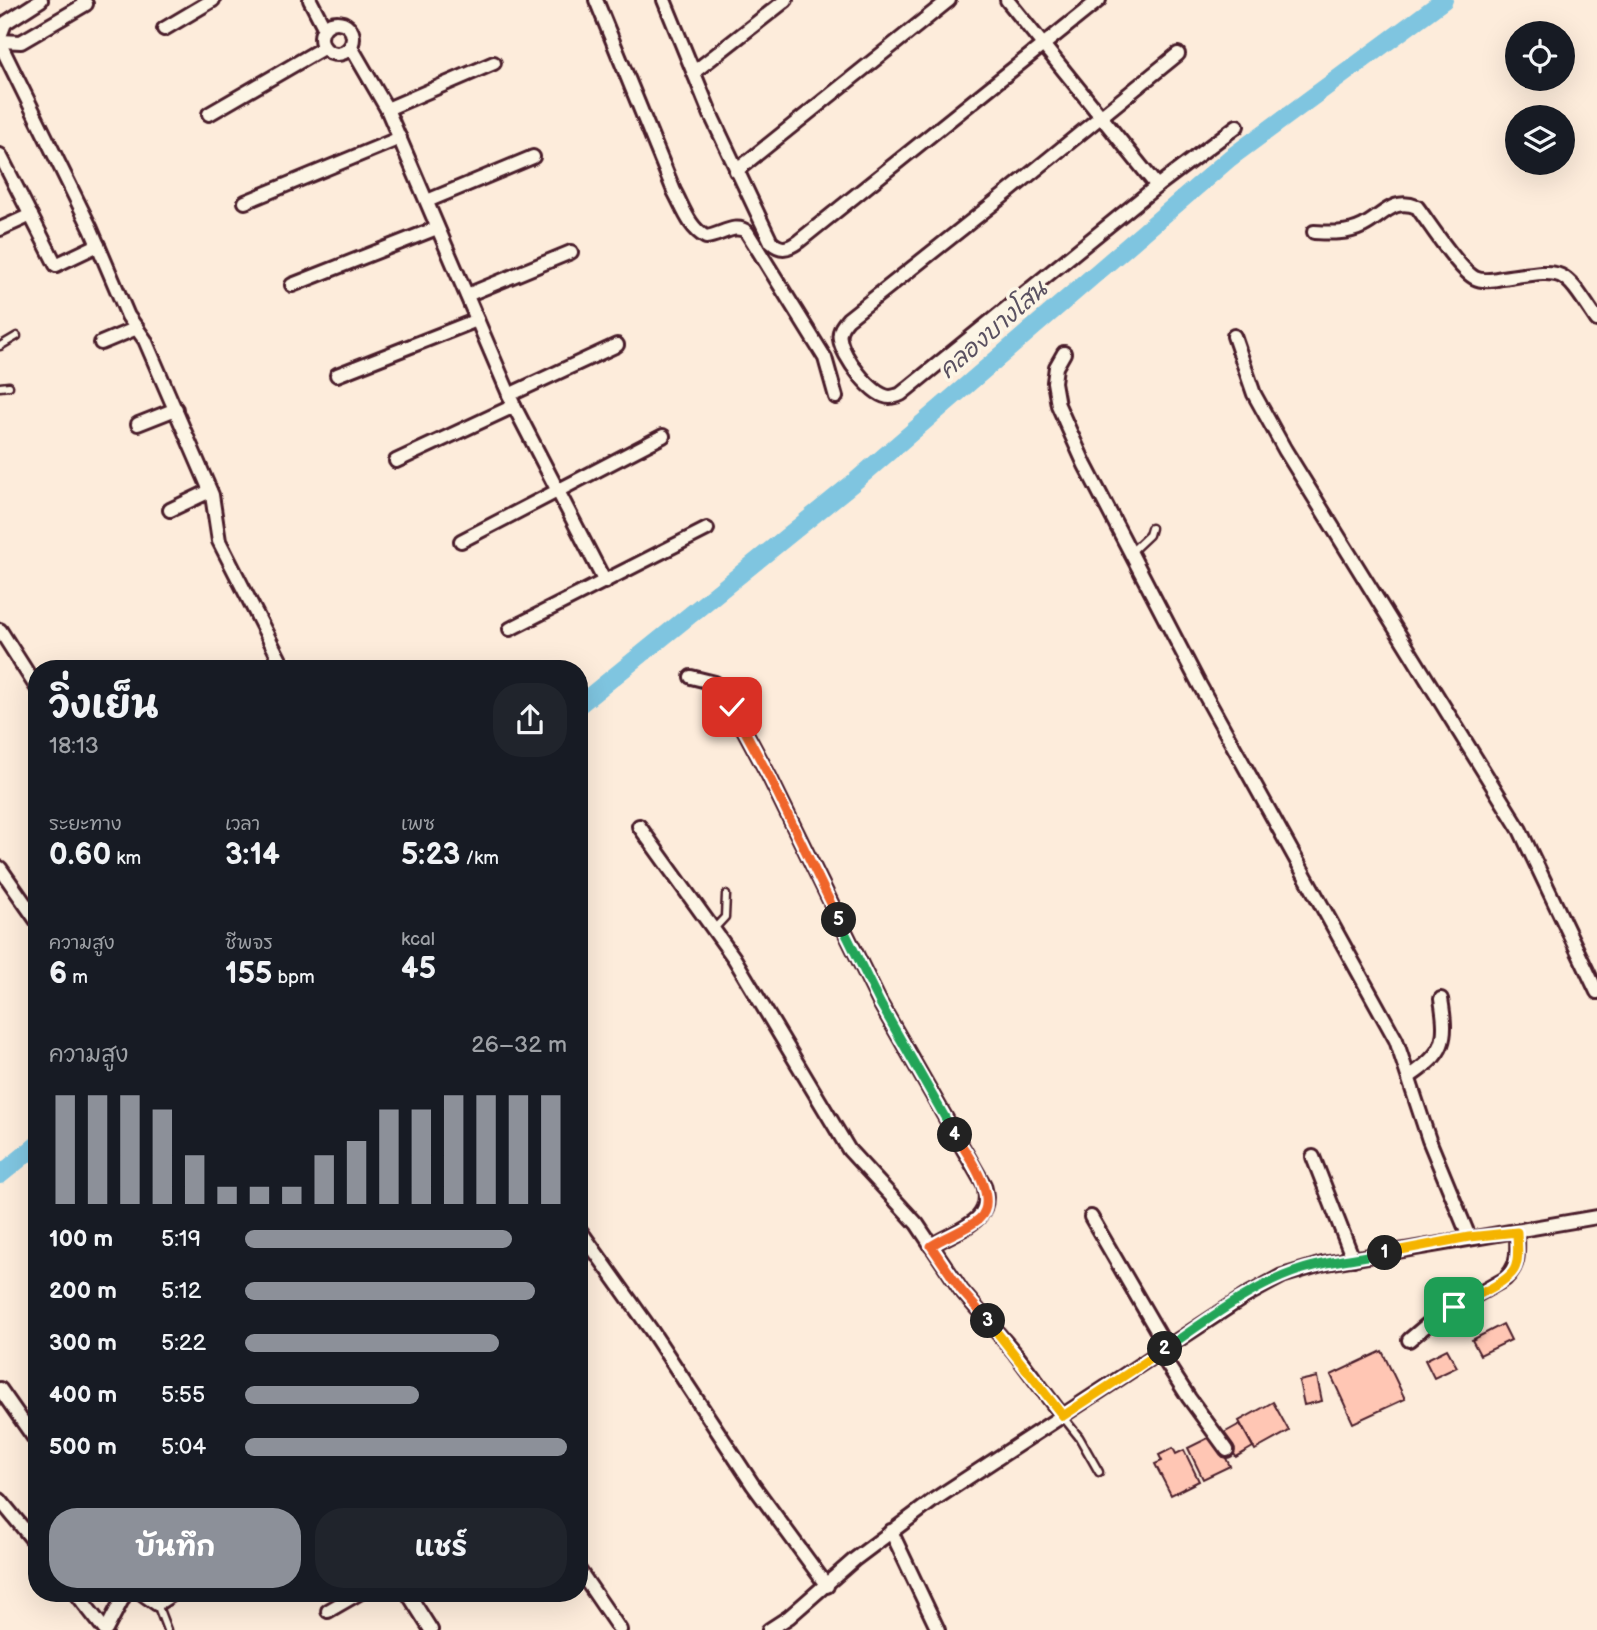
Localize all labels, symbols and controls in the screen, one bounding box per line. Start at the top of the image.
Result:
map controls [1505,21,1575,175]
button: locate [1505,21,1575,91]
button: layers [1505,105,1575,175]
water label: คลองบางโสน [932,272,1055,385]
pin [702,677,762,737]
text: วิ่งเย็น [49,683,158,728]
button: share [493,683,567,757]
icon: check [713,688,751,726]
text: 18:13 [49,732,99,760]
text: ระยะทาง [49,813,122,836]
text: เวลา [225,813,260,836]
text: เพซ [401,813,435,836]
text: 0.60 [49,837,111,873]
text: 3:14 [225,837,280,873]
text: 5:23 [401,837,460,873]
text: km [111,847,141,870]
text: /km [460,847,499,870]
pin: 5 [822,902,856,937]
text: 5 [833,908,844,931]
text: kcal [401,928,435,951]
text: ความสูง [49,932,115,955]
text: ชีพจร [225,932,273,955]
text: 45 [401,951,436,987]
text: 6 [49,956,67,992]
text: 155 [225,956,272,992]
text: m [67,966,88,989]
text: bpm [272,966,315,989]
text: 26–32 m [471,1031,567,1059]
text: ความสูง [49,1041,128,1069]
pin: 4 [937,1118,972,1152]
text: 4 [949,1123,960,1146]
text: 100 m [49,1225,113,1253]
text: 5:19 [161,1225,201,1253]
pin: 1 [1368,1236,1402,1270]
text: 1 [1381,1241,1389,1264]
text: 200 m [49,1277,117,1305]
text: 5:12 [161,1277,201,1305]
pin [1424,1277,1484,1337]
icon: arrive [1435,1288,1473,1326]
pin: 3 [970,1304,1006,1338]
text: 3 [982,1309,993,1332]
text: 300 m [49,1329,117,1357]
text: 5:22 [161,1329,206,1357]
pin: 2 [1148,1332,1182,1366]
text: 2 [1159,1337,1170,1360]
text: 400 m [49,1381,117,1409]
text: 5:55 [161,1381,205,1409]
text: 500 m [49,1433,117,1461]
text: 5:04 [161,1433,206,1461]
button: บันทึก [49,1508,301,1588]
button: แชร์ [315,1508,567,1588]

